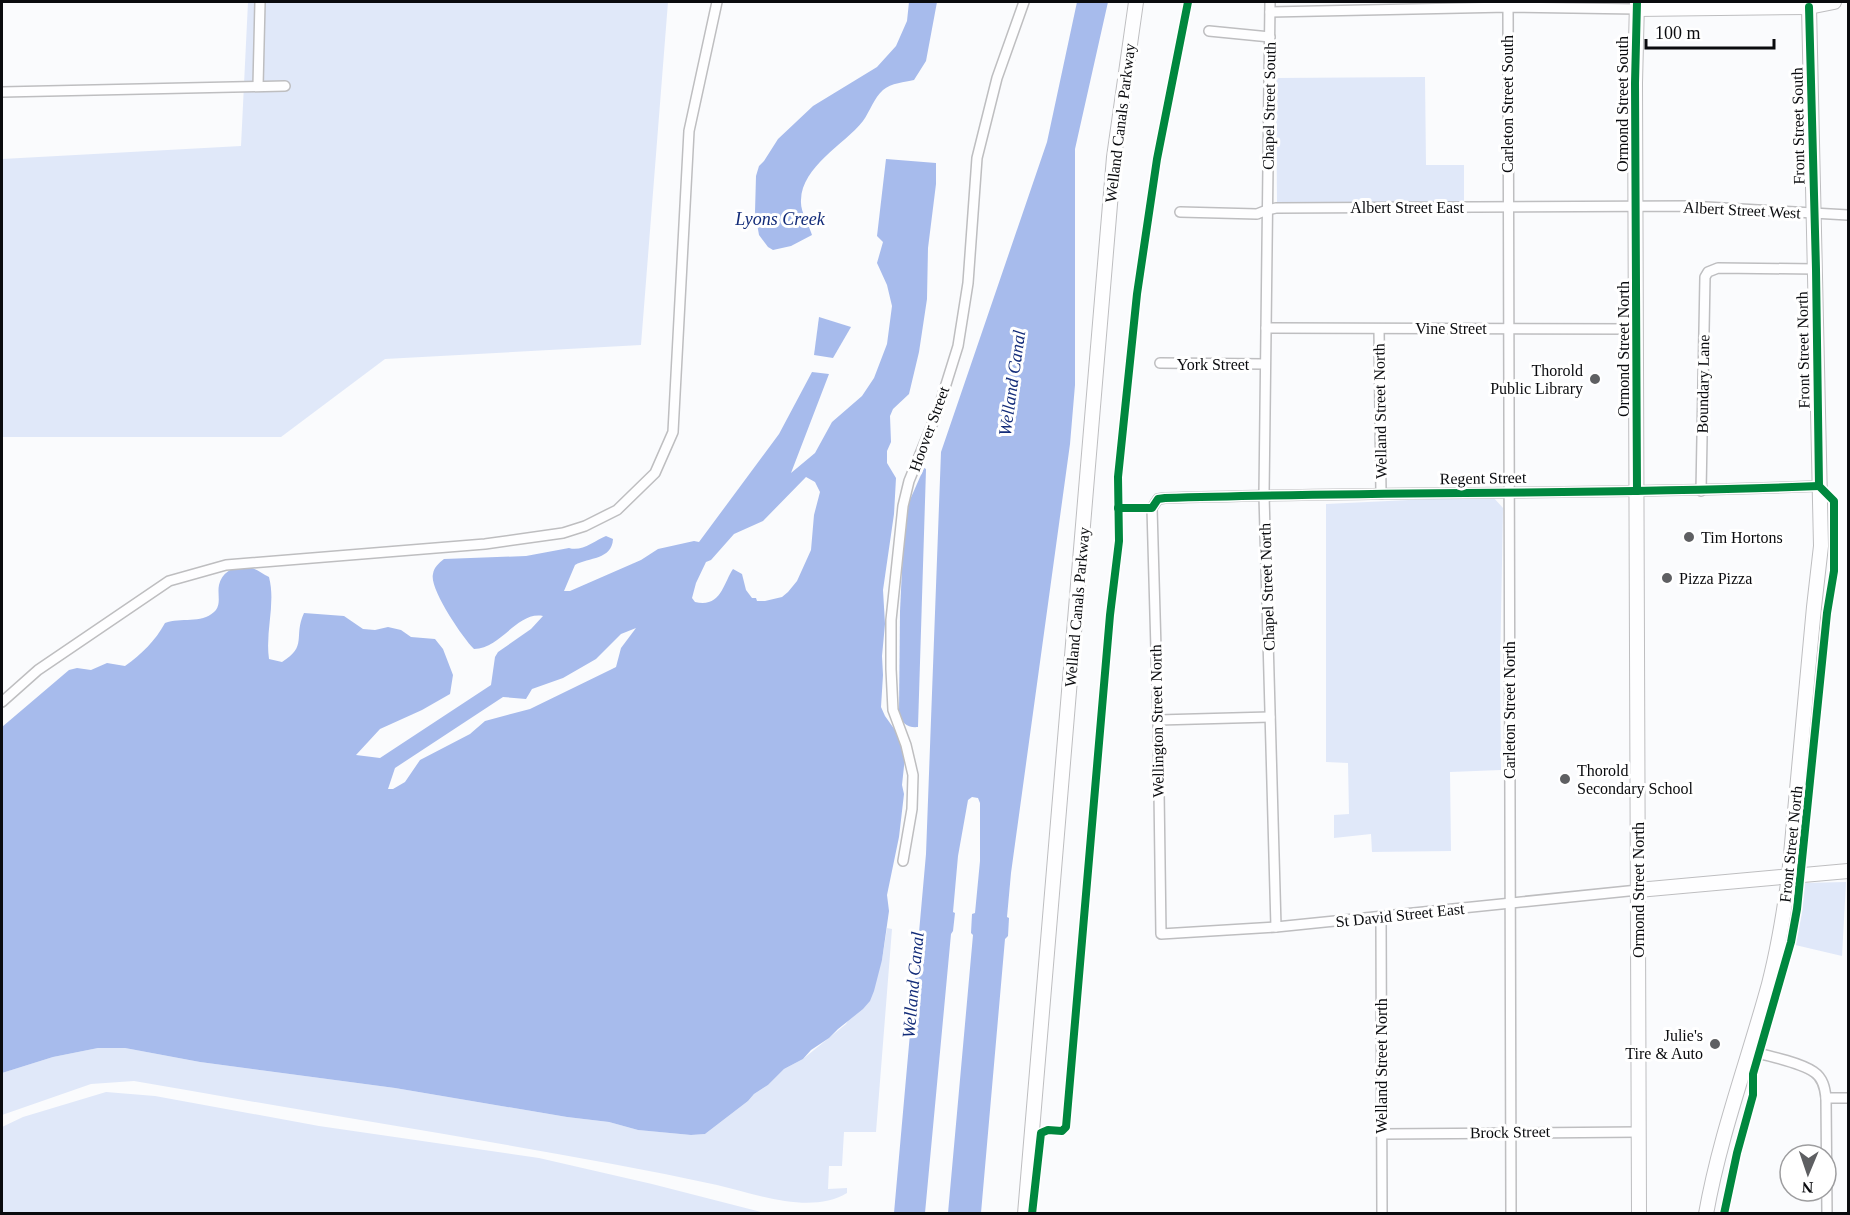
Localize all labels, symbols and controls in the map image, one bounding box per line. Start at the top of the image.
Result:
scale bar [1646,12,1774,50]
text: 100 m [1655,23,1701,43]
street label: Carleton Street South [1499,35,1516,173]
street label: Ormond Street South [1614,36,1631,172]
street label: Welland Canals Parkway [1102,42,1139,204]
street label: Chapel Street South [1259,42,1280,170]
street label: Front Street South [1788,67,1808,185]
street label: Albert Street West [1683,198,1802,222]
street label: Albert Street East [1350,199,1464,216]
water label: Lyons Creek [734,209,826,229]
street label: Ormond Street North [1615,281,1632,417]
street label: Front Street North [1793,291,1813,409]
street label: Vine Street [1415,320,1487,337]
water label: Welland Canal [995,329,1029,437]
street label: Boundary Lane [1694,334,1713,434]
street label: Welland Street North [1370,343,1390,479]
street label: York Street [1177,356,1250,373]
place label: Thorold Public Library [1490,362,1583,398]
marker: Thorold Public Library [1588,372,1602,386]
street label: Hoover Street [906,384,952,474]
street label: Regent Street [1440,469,1527,488]
street label: Chapel Street North [1256,523,1279,651]
street label: Welland Canals Parkway [1062,526,1093,688]
place label: Tim Hortons [1701,529,1783,546]
marker: Tim Hortons [1682,530,1696,544]
place label: Pizza Pizza [1679,570,1752,587]
marker: Pizza Pizza [1660,571,1674,585]
street label: Carleton Street North [1501,641,1518,779]
street label: Wellington Street North [1147,644,1168,798]
place label: Thorold Secondary School [1577,762,1694,798]
marker: Thorold Secondary School [1558,772,1572,786]
street label: Front Street North [1776,785,1806,903]
street label: Ormond Street North [1630,822,1647,958]
street label: St David Street East [1335,900,1466,930]
water label: Welland Canal [898,931,928,1039]
street label: Welland Street North [1373,998,1390,1134]
place label: Julie's Tire & Auto [1625,1027,1703,1062]
marker: Julie's Tire & Auto [1708,1037,1722,1051]
street label: Brock Street [1470,1123,1551,1141]
north arrow [1778,1143,1838,1203]
text: N [1801,1179,1814,1196]

